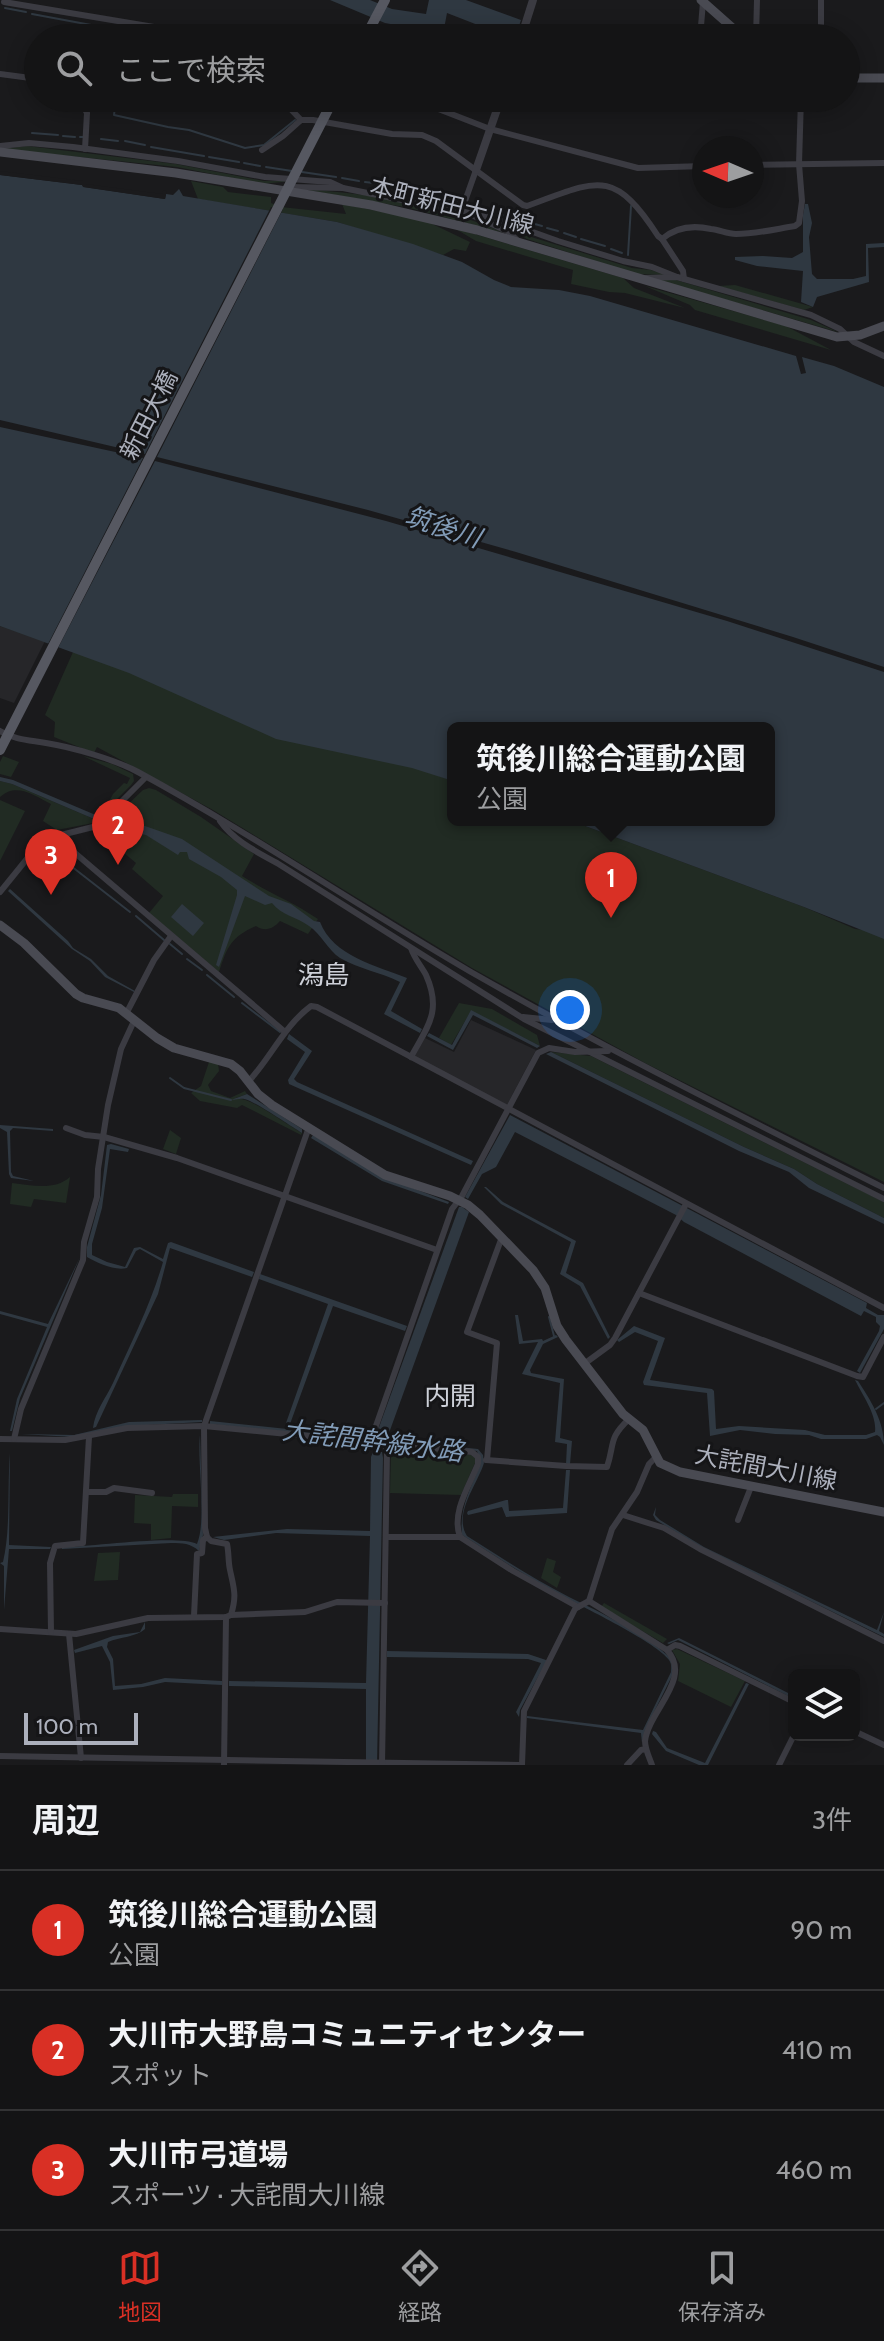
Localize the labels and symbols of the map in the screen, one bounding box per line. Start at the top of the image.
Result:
north arrow [692,136,764,208]
street label: 本町新田大川線 [367,171,537,240]
street label: 新田大橋 [114,365,183,464]
water label: 筑後川 [401,500,488,555]
pin: 2 [92,799,144,865]
pin: 3 [25,829,77,895]
pin: 1 [585,852,637,918]
district label: 潟島 [298,959,350,991]
your location [550,990,590,1030]
district label: 内開 [424,1380,476,1412]
water label: 大詫間幹線水路 [281,1414,467,1468]
street label: 大詫間大川線 [693,1440,840,1495]
scale bar [24,1709,138,1745]

